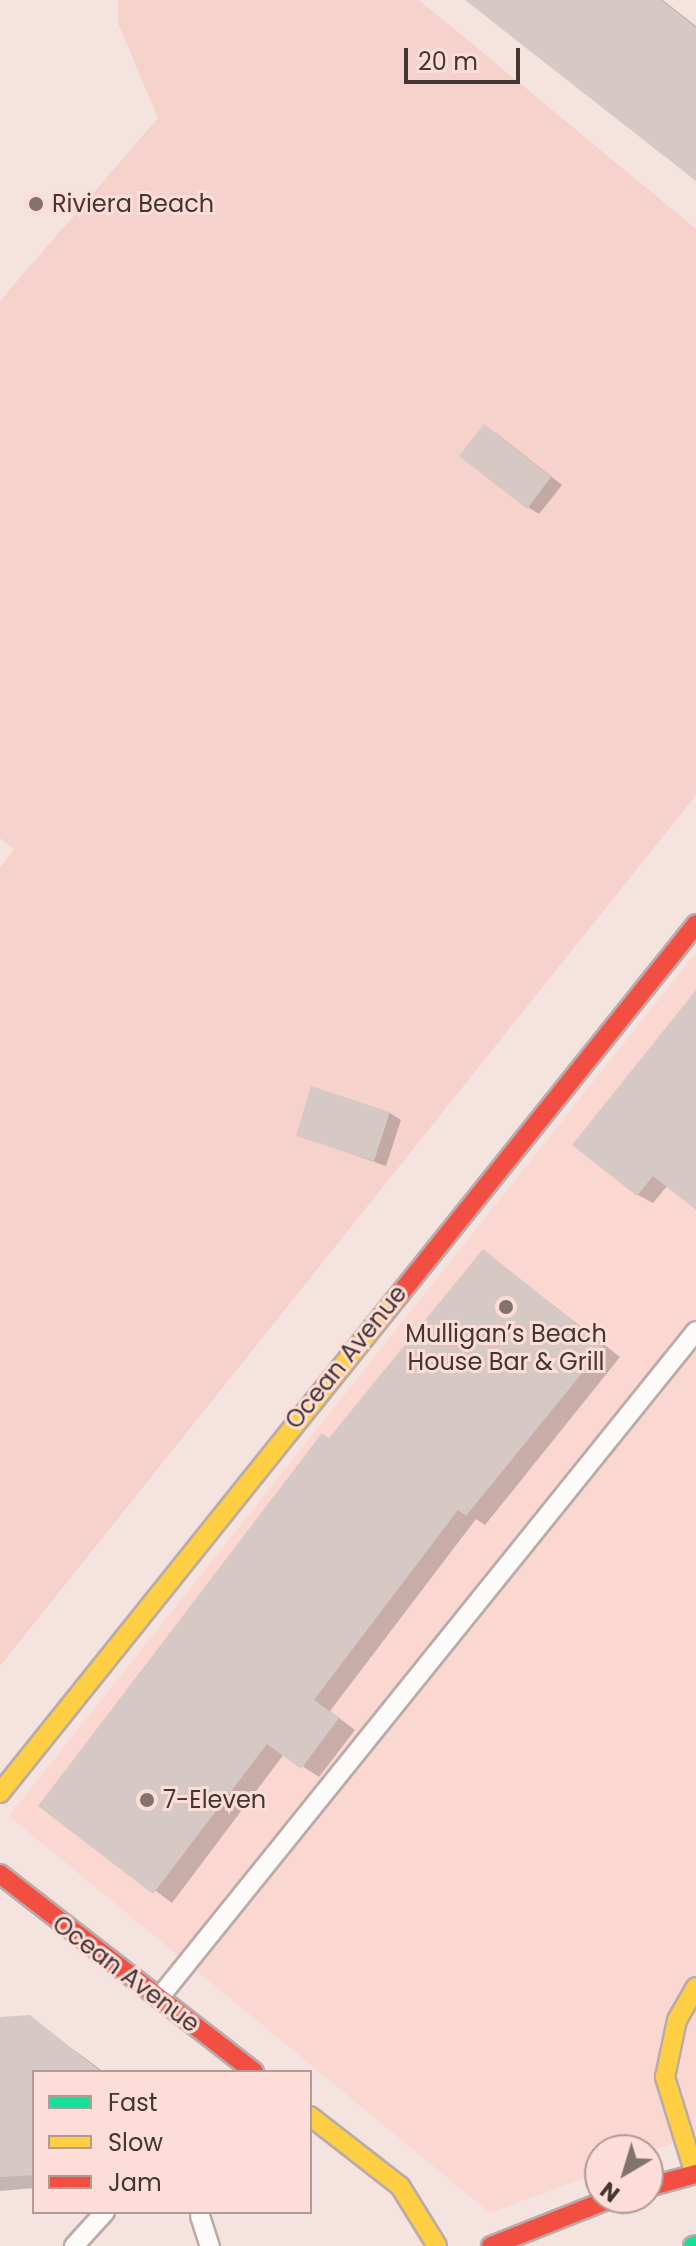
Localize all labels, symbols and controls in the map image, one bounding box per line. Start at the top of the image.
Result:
scale bar [408,32,524,82]
text: 20 m [418,45,478,78]
place label: Riviera Beach [52,190,214,218]
marker: Riviera Beach [27,195,45,213]
street label: Ocean Avenue [279,1279,413,1435]
marker: Mulligan’s Beach House Bar & Grill [497,1298,515,1316]
place label: Mulligan’s Beach House Bar & Grill [405,1320,607,1376]
place label: 7-Eleven [163,1786,266,1814]
marker: 7-Eleven [138,1791,156,1809]
street label: Ocean Avenue [47,1909,205,2039]
legend [32,2070,312,2214]
text: Fast [108,2086,158,2119]
text: Slow [108,2126,163,2159]
north arrow [584,2134,664,2214]
text: Jam [108,2166,162,2199]
text: N [594,2174,626,2209]

